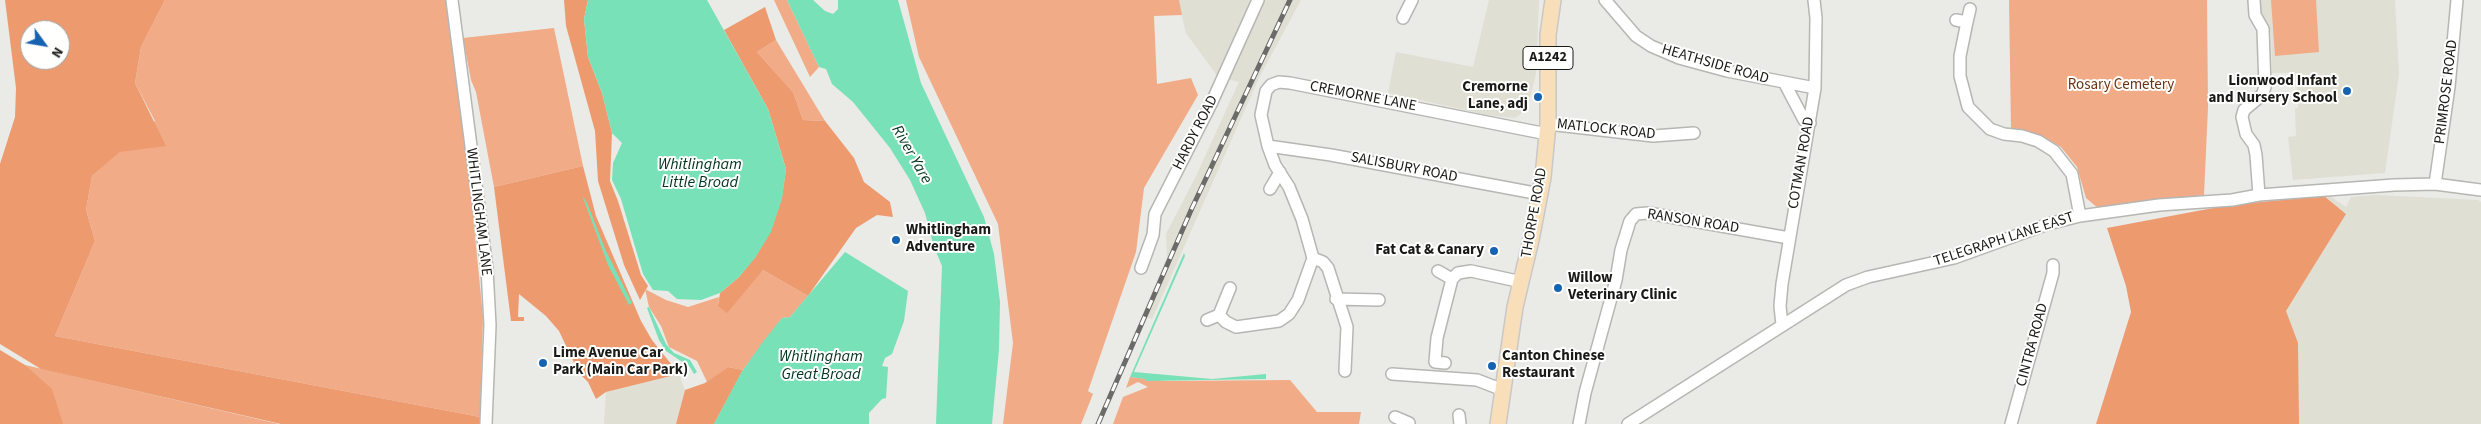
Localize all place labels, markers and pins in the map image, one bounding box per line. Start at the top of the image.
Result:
place label: Lionwood Infant and Nursery School [2208,73,2337,108]
place label: Cremorne Lane, adj [1462,79,1528,114]
marker: Lionwood Infant and Nursery School [2341,85,2353,97]
marker: Cremorne Lane, adj [1532,91,1544,103]
place label: Whitlingham Adventure [906,222,991,257]
marker: Whitlingham Adventure [890,234,902,246]
place label: Fat Cat & Canary [1375,242,1484,260]
marker: Fat Cat & Canary [1488,245,1500,257]
place label: Willow Veterinary Clinic [1568,270,1677,305]
marker: Willow Veterinary Clinic [1552,282,1564,294]
place label: Lime Avenue Car Park (Main Car Park) [553,345,688,380]
place label: Canton Chinese Restaurant [1502,348,1605,383]
marker: Lime Avenue Car Park (Main Car Park) [537,357,549,369]
marker: Canton Chinese Restaurant [1486,360,1498,372]

